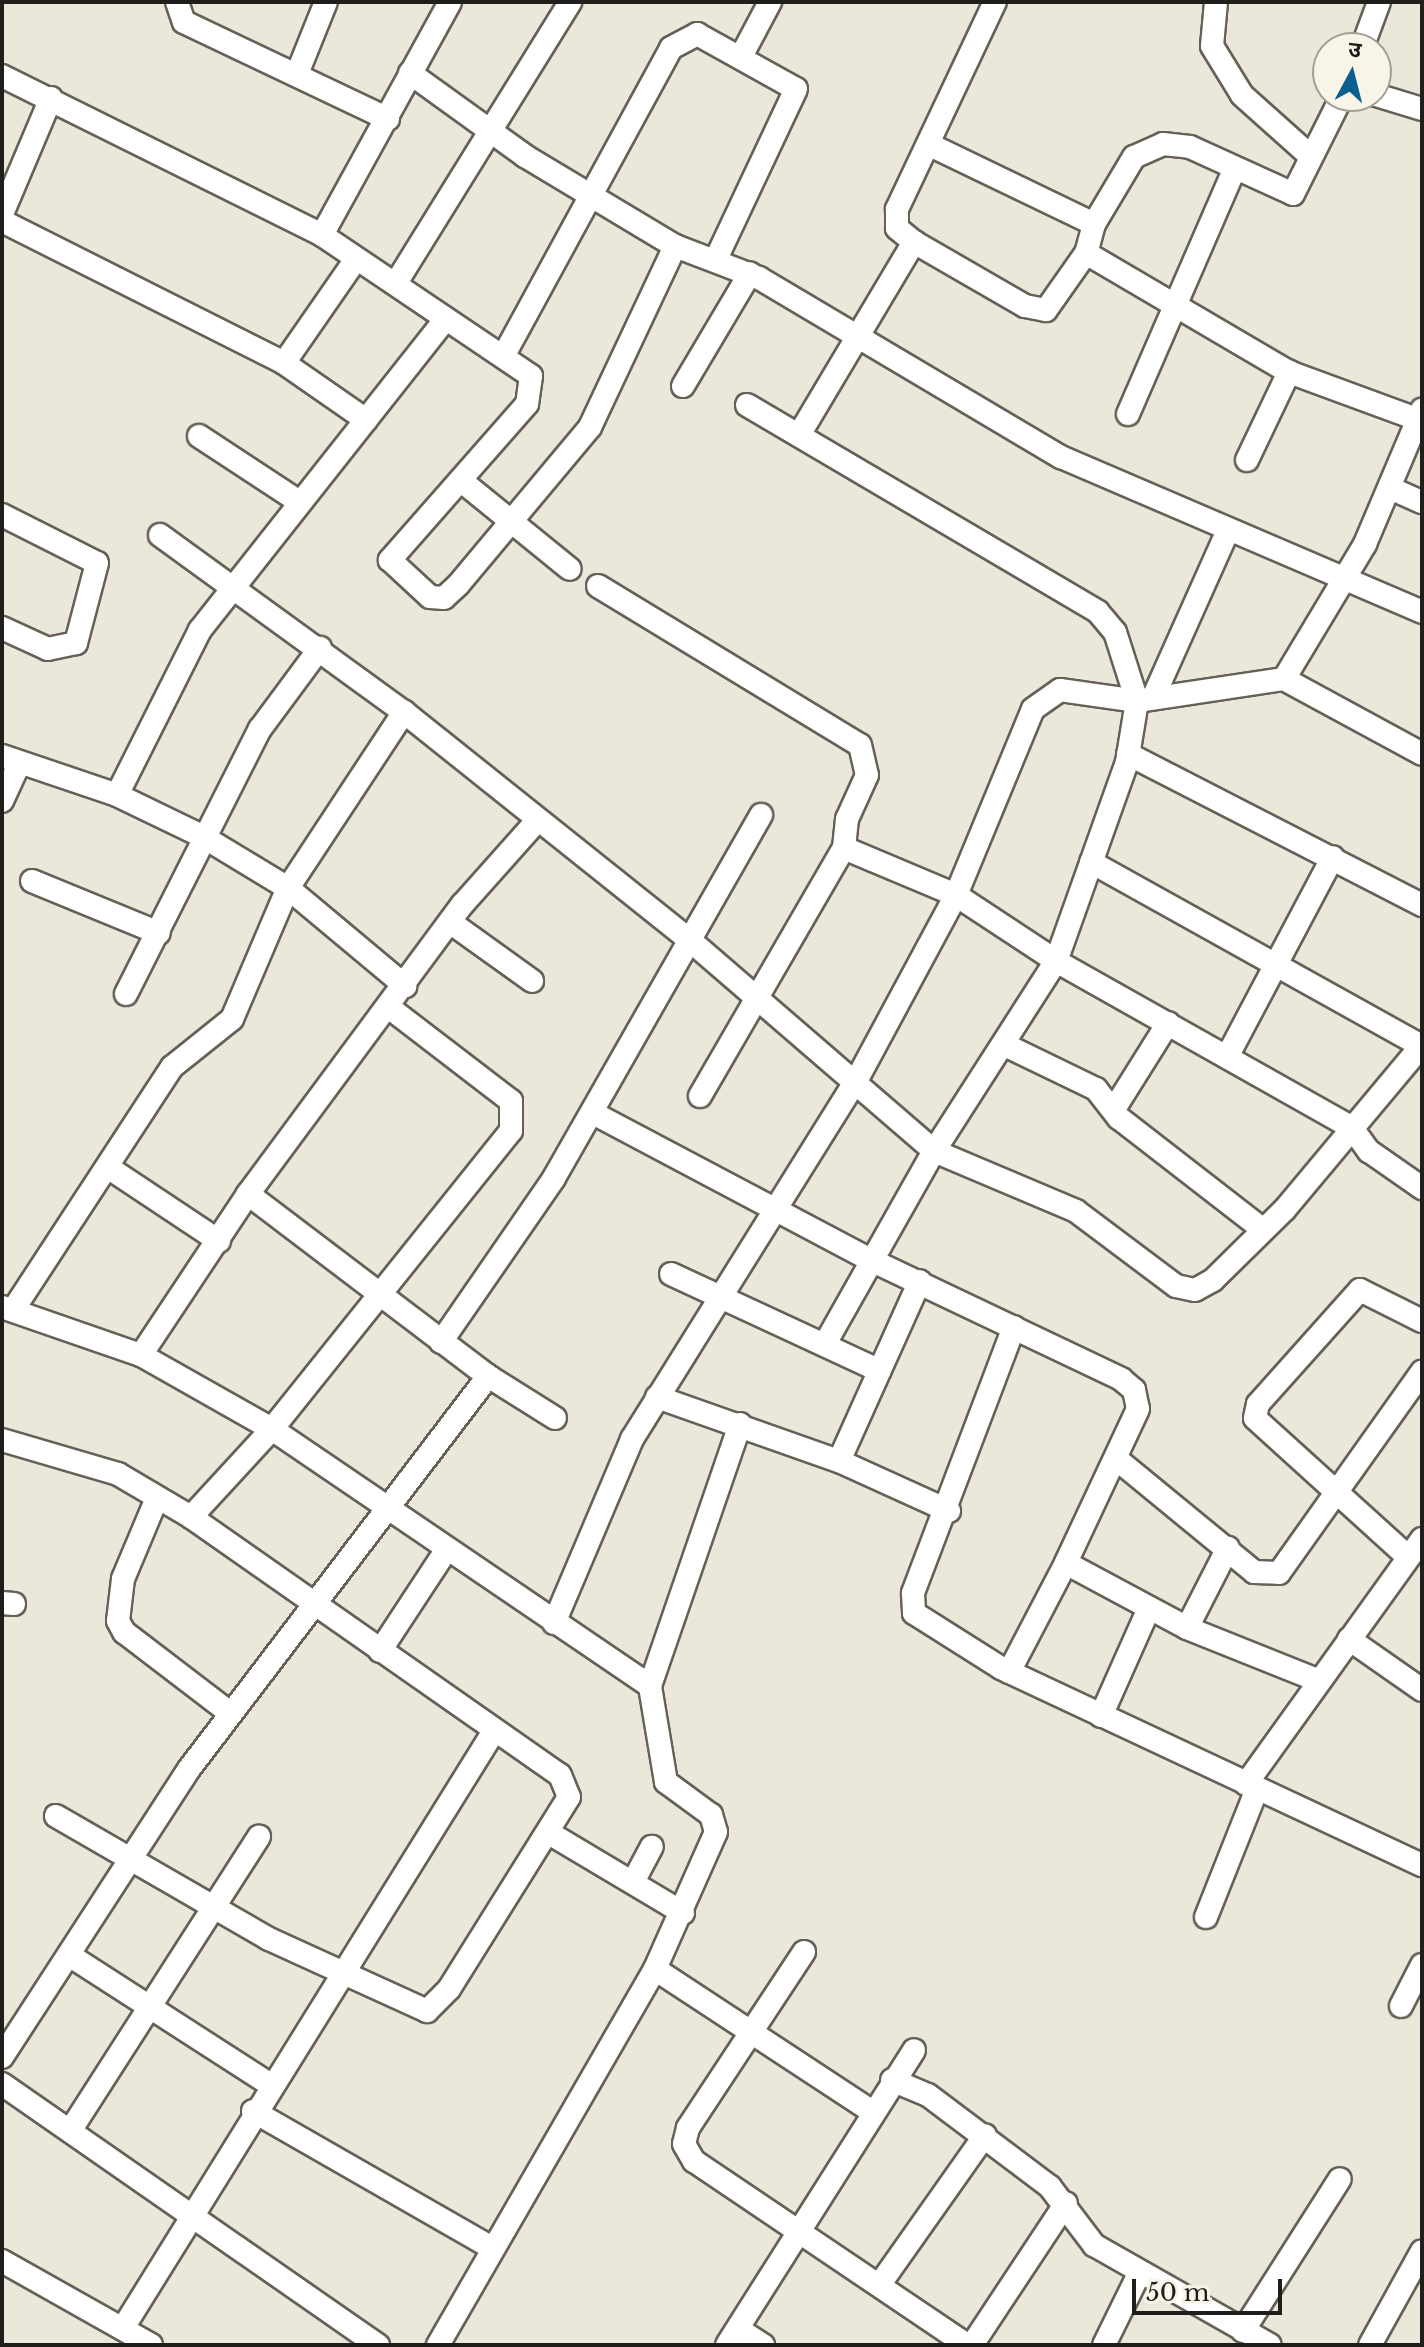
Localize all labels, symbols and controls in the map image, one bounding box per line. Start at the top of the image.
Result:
north arrow [1312,32,1392,112]
text: उ [1347,35,1363,64]
scale bar [1136,2263,1286,2313]
text: 50 m [1146,2278,1209,2307]

